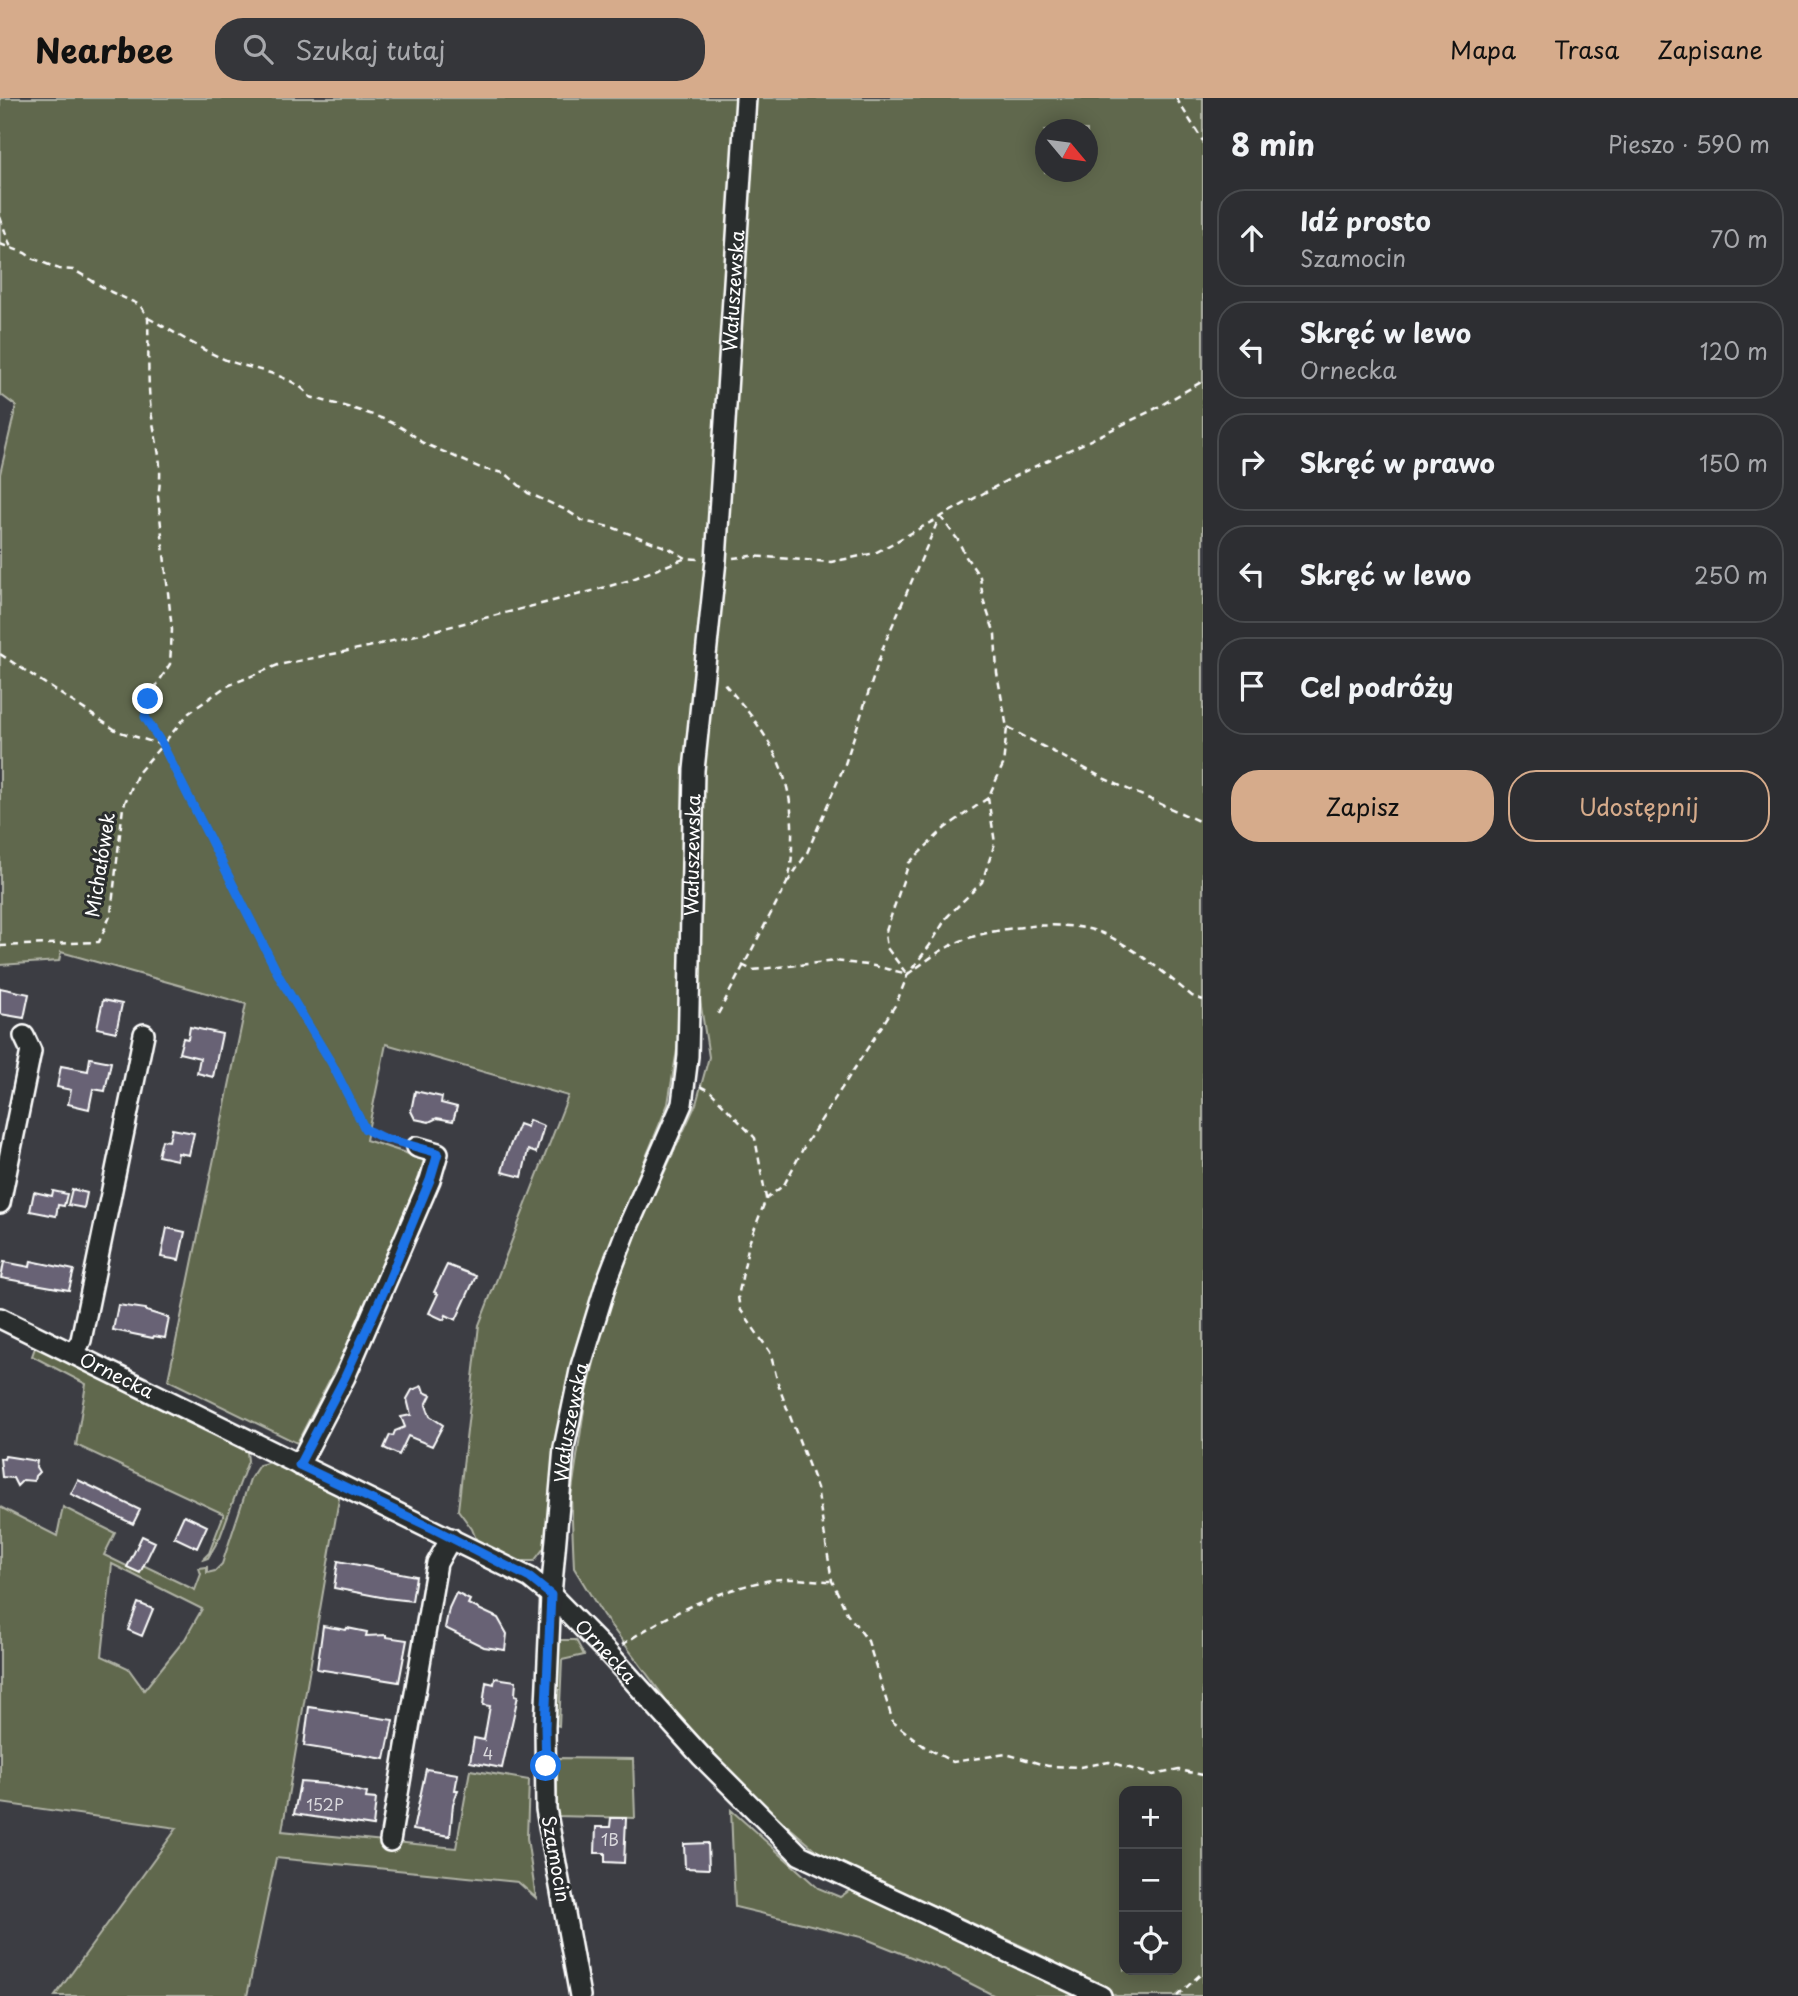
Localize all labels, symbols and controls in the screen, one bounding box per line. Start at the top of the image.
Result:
search box [215,18,705,81]
text: Nearbee [35,24,173,74]
icon: search [239,30,277,68]
text: Szukaj tutaj [295,30,445,69]
text: Mapa [1450,31,1516,67]
text: Trasa [1554,31,1619,67]
text: Zapisane [1657,31,1763,67]
north arrow [1035,119,1098,182]
text: 8 min [1231,121,1315,166]
text: Pieszo · 590 m [1608,126,1770,161]
text: Idź prosto [1300,201,1431,240]
icon: ahead [1233,219,1271,257]
text: 70 m [1710,221,1768,256]
street label: Wałuszewska [715,229,750,353]
text: Szamocin [1300,240,1406,275]
text: Skręć w lewo [1300,313,1471,352]
icon: left [1233,331,1271,369]
text: 120 m [1700,333,1768,368]
text: Ornecka [1300,352,1396,387]
icon: right [1233,443,1271,481]
text: Skręć w prawo [1300,443,1495,482]
text: 150 m [1699,445,1768,480]
icon: left [1233,555,1271,593]
text: Skręć w lewo [1300,555,1471,594]
text: 250 m [1694,557,1768,592]
icon: arrive [1233,667,1271,705]
text: Cel podróży [1300,667,1453,706]
route end [132,683,163,714]
button: Zapisz [1231,770,1494,842]
button: Udostępnij [1508,770,1770,842]
street label: Wałuszewska [676,794,706,916]
street label: Michałówek [77,810,121,919]
street label: Ornecka [75,1344,159,1405]
street label: Wałuszewska [546,1359,594,1484]
street label: Ornecka [569,1612,644,1689]
house number: 4 [483,1741,493,1765]
route start [530,1750,561,1781]
map controls [1119,1786,1182,1975]
button: + [1119,1786,1182,1849]
house number: 152P [306,1792,344,1816]
street label: Szamocin [536,1813,578,1904]
house number: 1B [601,1827,619,1851]
button: − [1119,1849,1182,1912]
button: locate [1119,1912,1182,1975]

